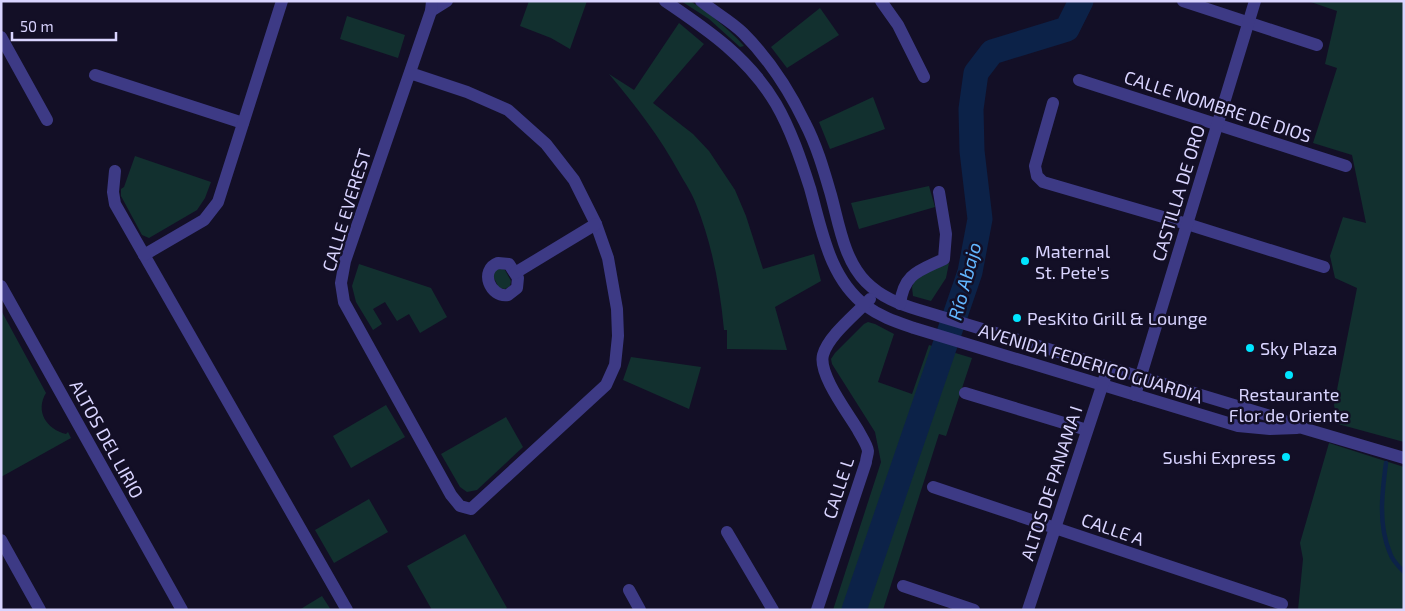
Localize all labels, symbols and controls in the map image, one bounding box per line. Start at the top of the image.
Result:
scale bar [12,10,116,42]
text: 50 m [20,17,54,35]
street label: CALLE NOMBRE DE DIOS [1122,65,1314,147]
street label: CASTILLA DE ORO [1147,122,1209,264]
street label: CALLE EVEREST [317,146,375,274]
water label: Río Abajo [943,239,985,323]
place label: Maternal St. Pete's [1035,240,1111,283]
marker: Maternal St. Pete's [1019,255,1031,267]
place label: PesKito Grill & Lounge [1027,307,1207,329]
marker: PesKito Grill & Lounge [1011,312,1023,324]
street label: AVENIDA FEDERICO GUARDIA [976,318,1206,408]
place label: Sky Plaza [1260,337,1337,359]
marker: Sky Plaza [1244,342,1256,354]
marker: Restaurante Flor de Oriente [1283,369,1295,381]
street label: ALTOS DEL LIRIO [65,376,149,502]
place label: Restaurante Flor de Oriente [1229,383,1349,426]
street label: ALTOS DE PANAMA I [1016,403,1086,563]
place label: Sushi Express [1163,446,1276,468]
marker: Sushi Express [1280,451,1292,463]
street label: CALLE L [818,454,858,522]
street label: CALLE A [1079,508,1148,550]

